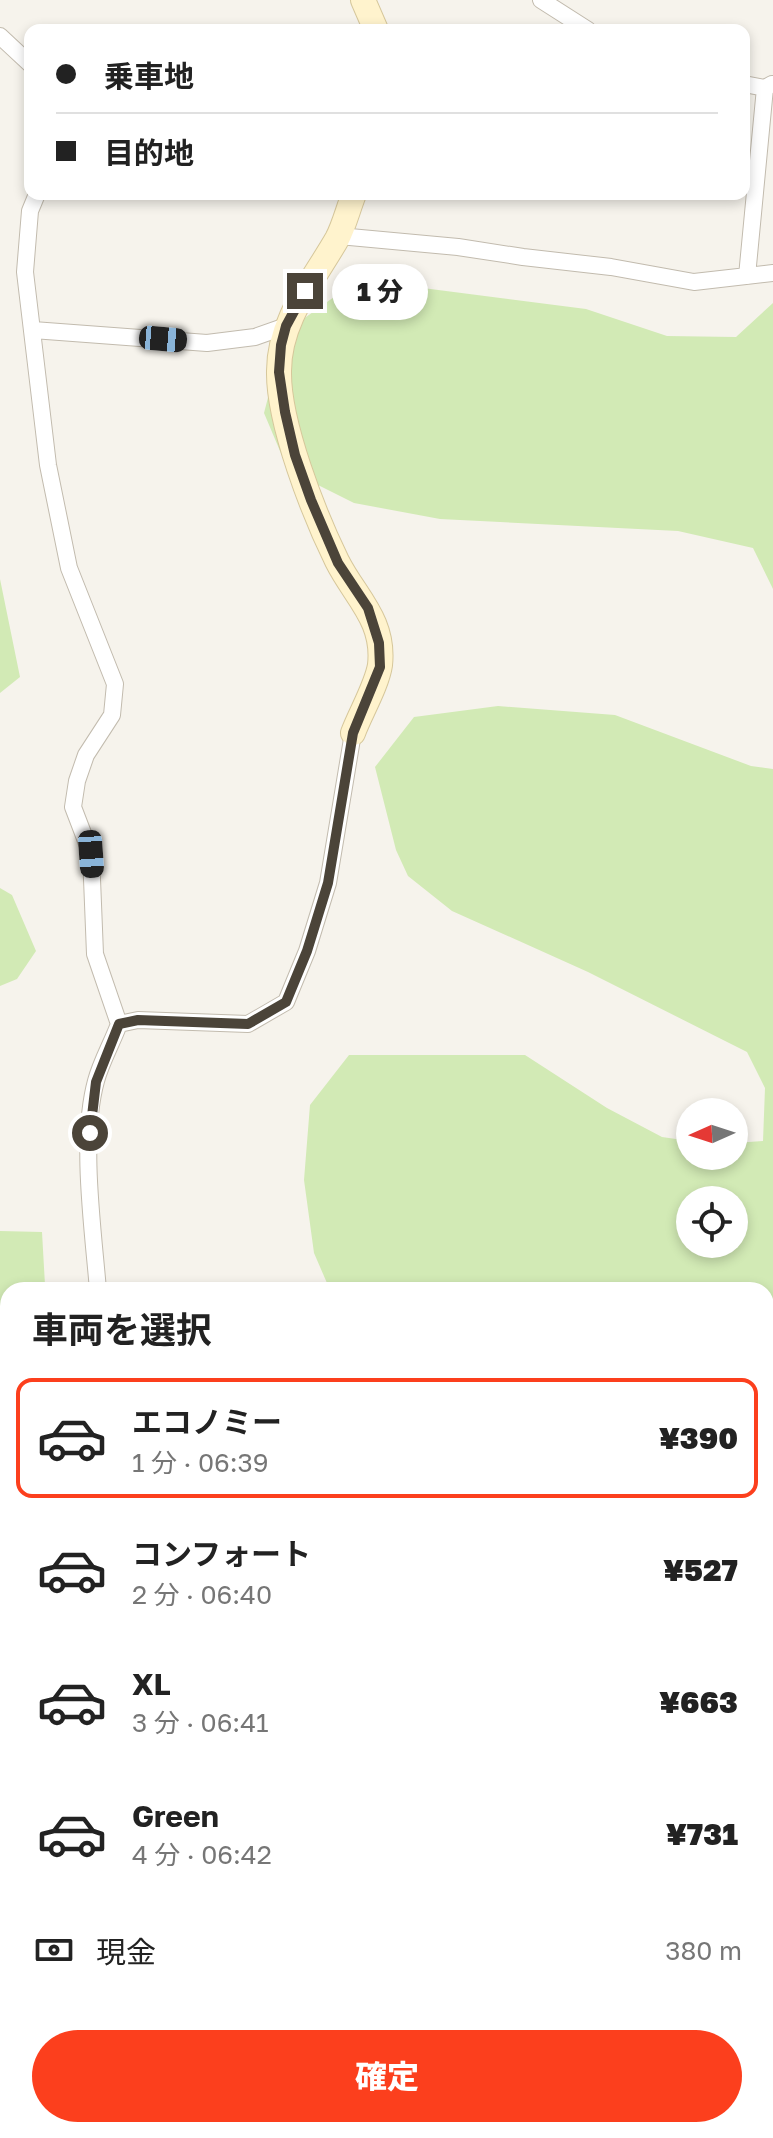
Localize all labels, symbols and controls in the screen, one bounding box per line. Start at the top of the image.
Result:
text: 乗車地 [104,58,194,94]
text: 目的地 [104,135,194,171]
callout: 1 分 [333,263,429,319]
route end [287,273,323,309]
text: 1 分 [357,276,403,307]
car [138,325,188,353]
car [77,829,105,879]
north arrow [676,1098,748,1170]
map controls [676,1098,748,1258]
route start [72,1115,108,1151]
button: locate [676,1186,748,1258]
text: 車両を選択 [32,1308,212,1351]
icon: car [36,1402,108,1474]
text: エコノミー [132,1404,282,1440]
text: ¥390 [659,1420,738,1456]
text: 1 分 · 06:39 [132,1447,269,1478]
icon: car [36,1534,108,1606]
text: コンフォート [132,1536,311,1572]
text: ¥527 [663,1552,738,1588]
text: 2 分 · 06:40 [132,1579,272,1610]
icon: car [36,1666,108,1738]
text: XL [132,1666,171,1702]
text: ¥663 [659,1684,738,1720]
text: 3 分 · 06:41 [132,1707,269,1738]
icon: car [36,1798,108,1870]
text: Green [132,1798,219,1834]
text: ¥731 [666,1816,738,1852]
text: 4 分 · 06:42 [132,1839,272,1870]
icon: cash [32,1928,76,1972]
text: 現金 [96,1934,156,1970]
text: 380 m [665,1935,742,1966]
button: 確定 [32,2030,742,2122]

